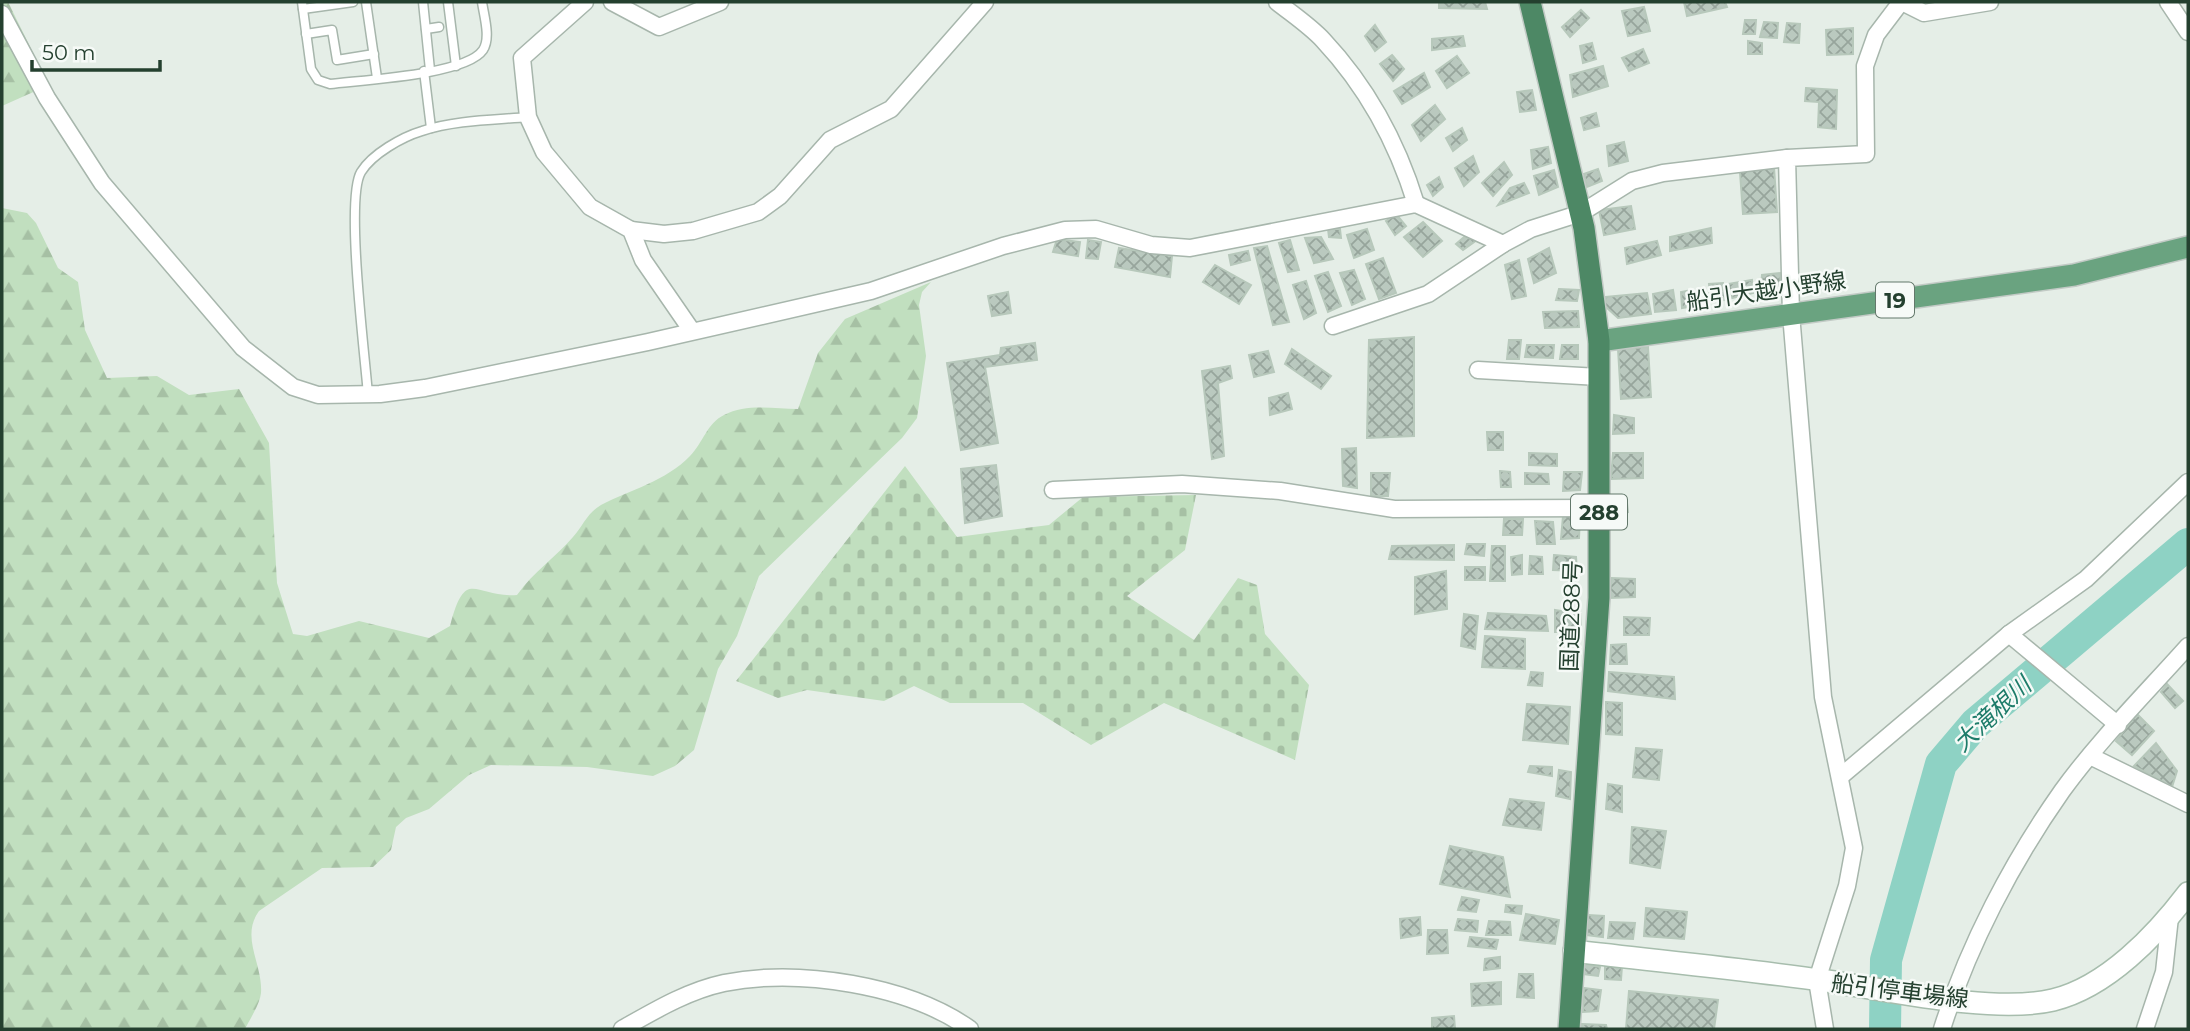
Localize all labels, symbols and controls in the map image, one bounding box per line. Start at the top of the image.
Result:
scale bar [32,28,159,72]
text: 50 m [42,40,96,65]
street label: 船引大越小野線 [1684,266,1848,316]
road number: 19 [1876,282,1914,318]
road number: 288 [1571,494,1627,530]
street label: 国道288号 [1555,560,1587,672]
water label: 大滝根川 [1947,669,2039,757]
street label: 船引停車場線 [1830,969,1970,1013]

